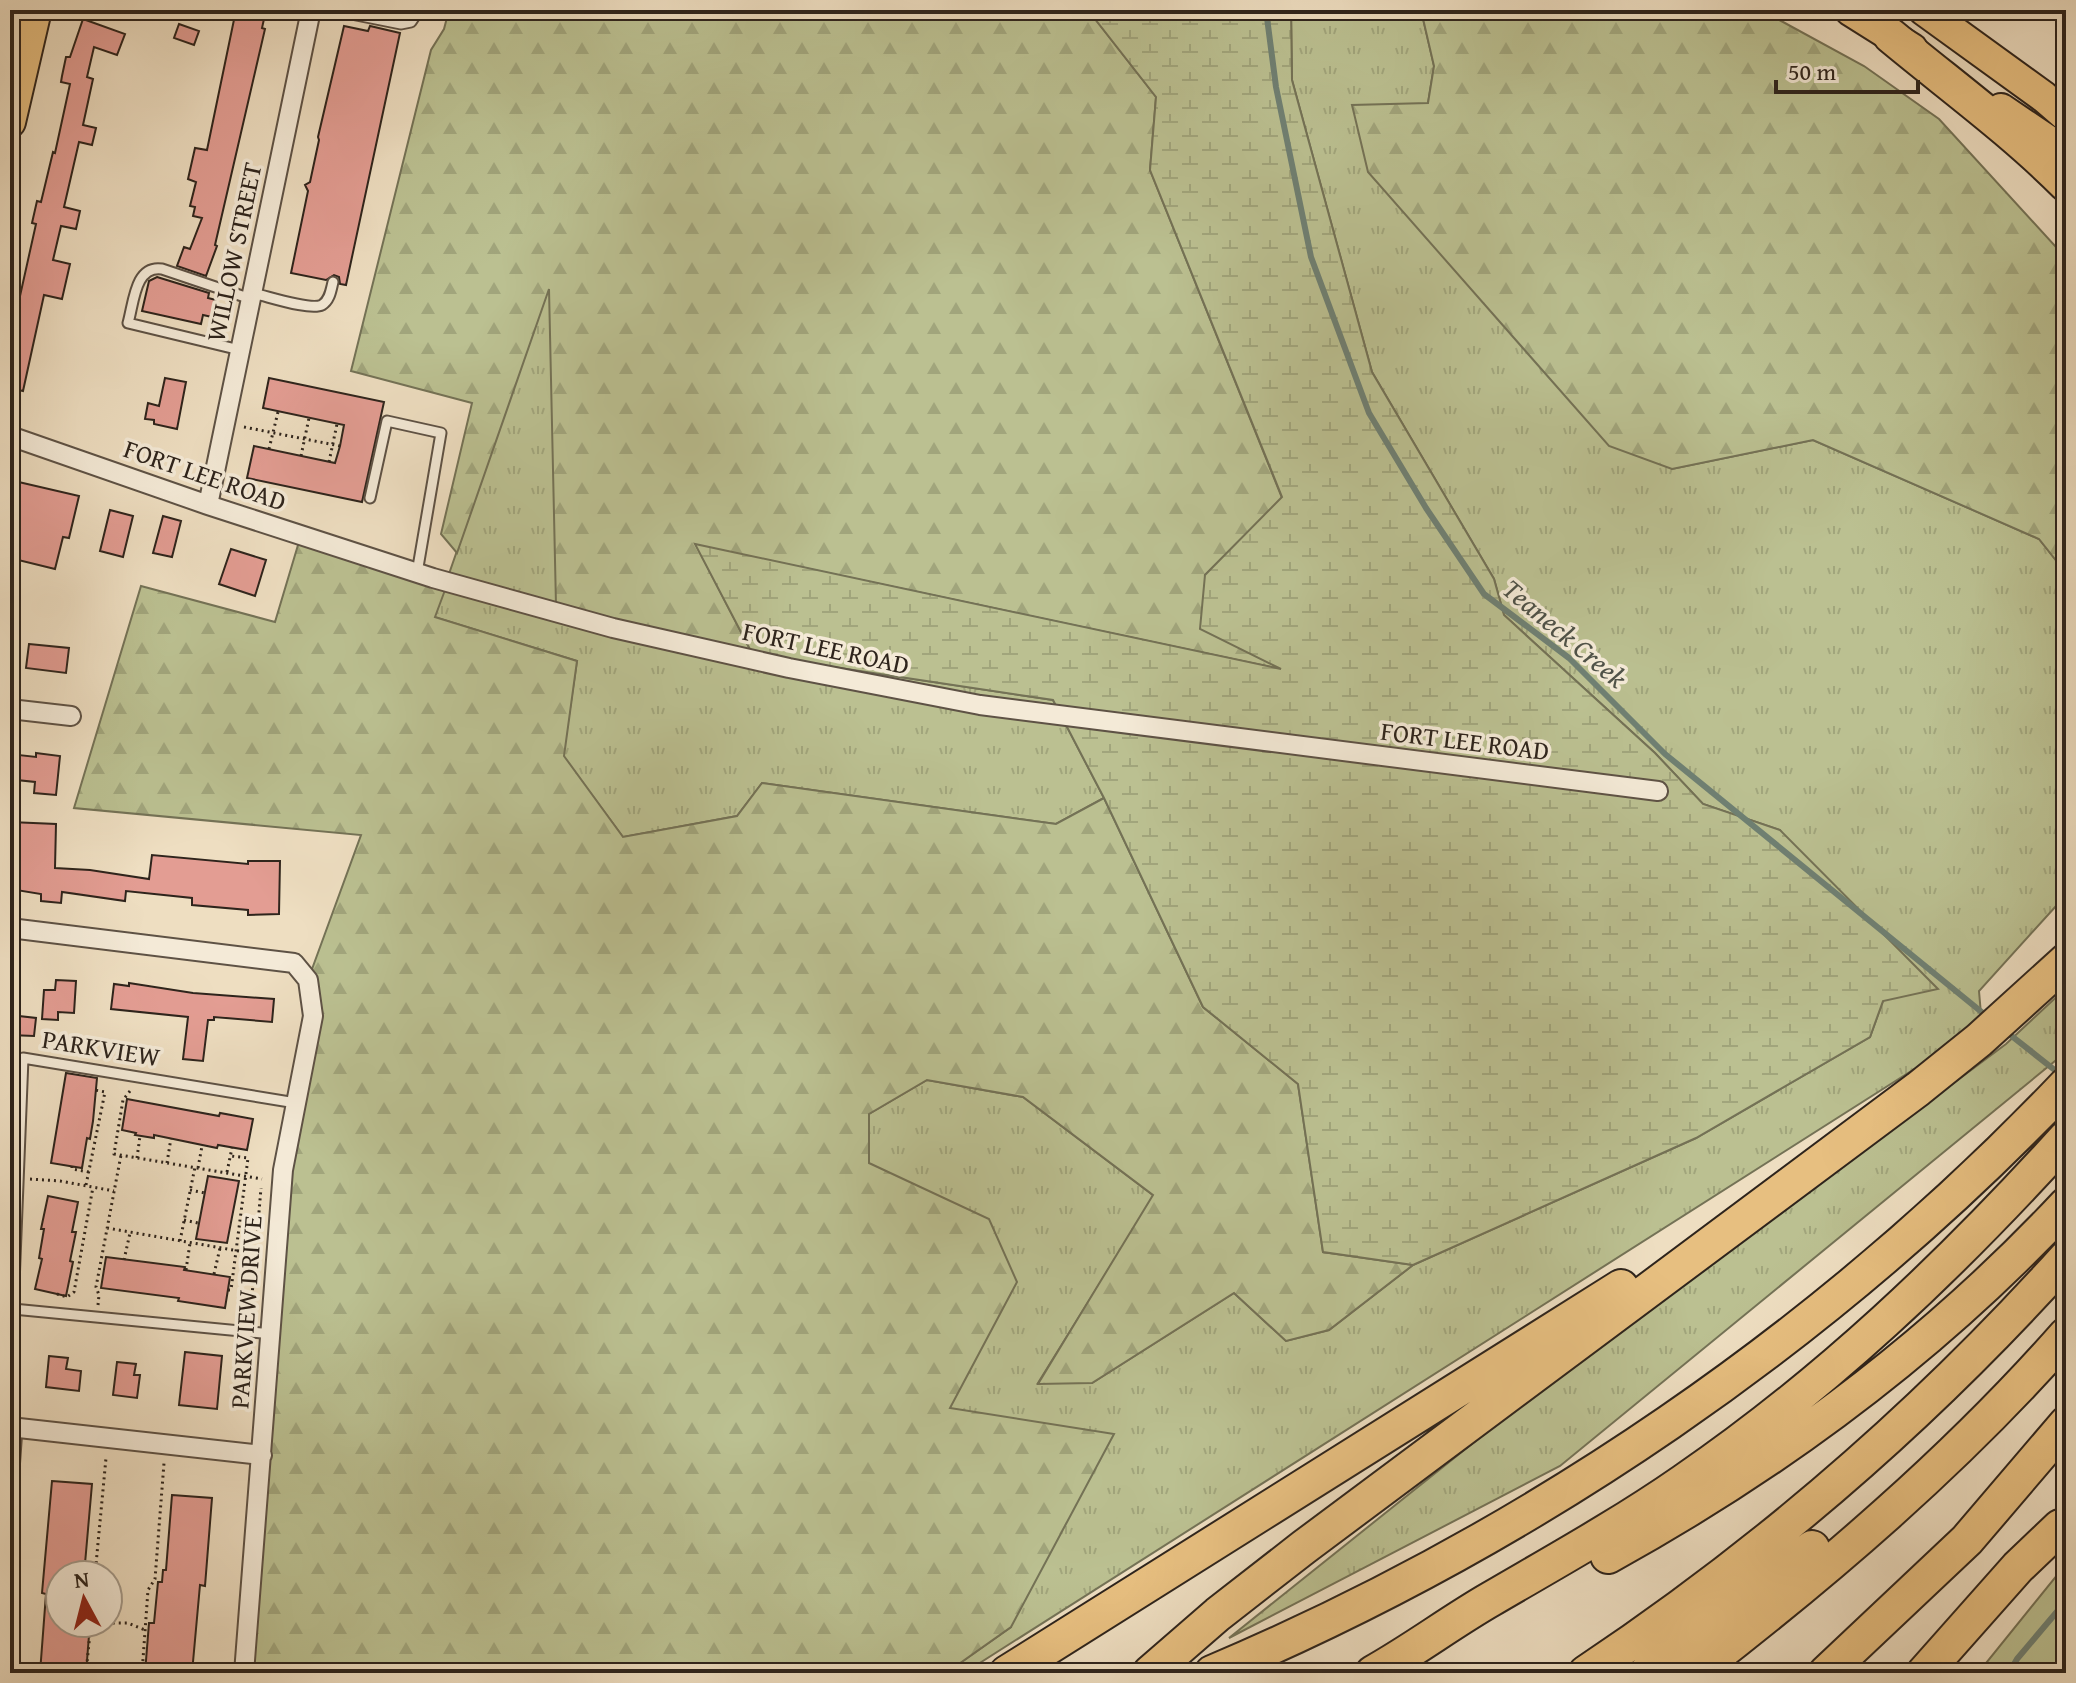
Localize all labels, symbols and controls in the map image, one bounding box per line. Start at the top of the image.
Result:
scale bar [1776,44,1918,94]
text: 50 m [1788,54,1836,89]
street label: WILLOW STREET [195,158,272,345]
street label: FORT LEE ROAD [119,428,292,521]
water label: Teaneck Creek [1494,568,1637,697]
street label: FORT LEE ROAD [739,611,913,684]
street label: FORT LEE ROAD [1379,711,1552,770]
street label: PARKVIEW [39,1019,163,1076]
street label: PARKVIEW DRIVE [219,1214,272,1410]
north arrow [44,1559,124,1639]
text: N [72,1562,91,1596]

